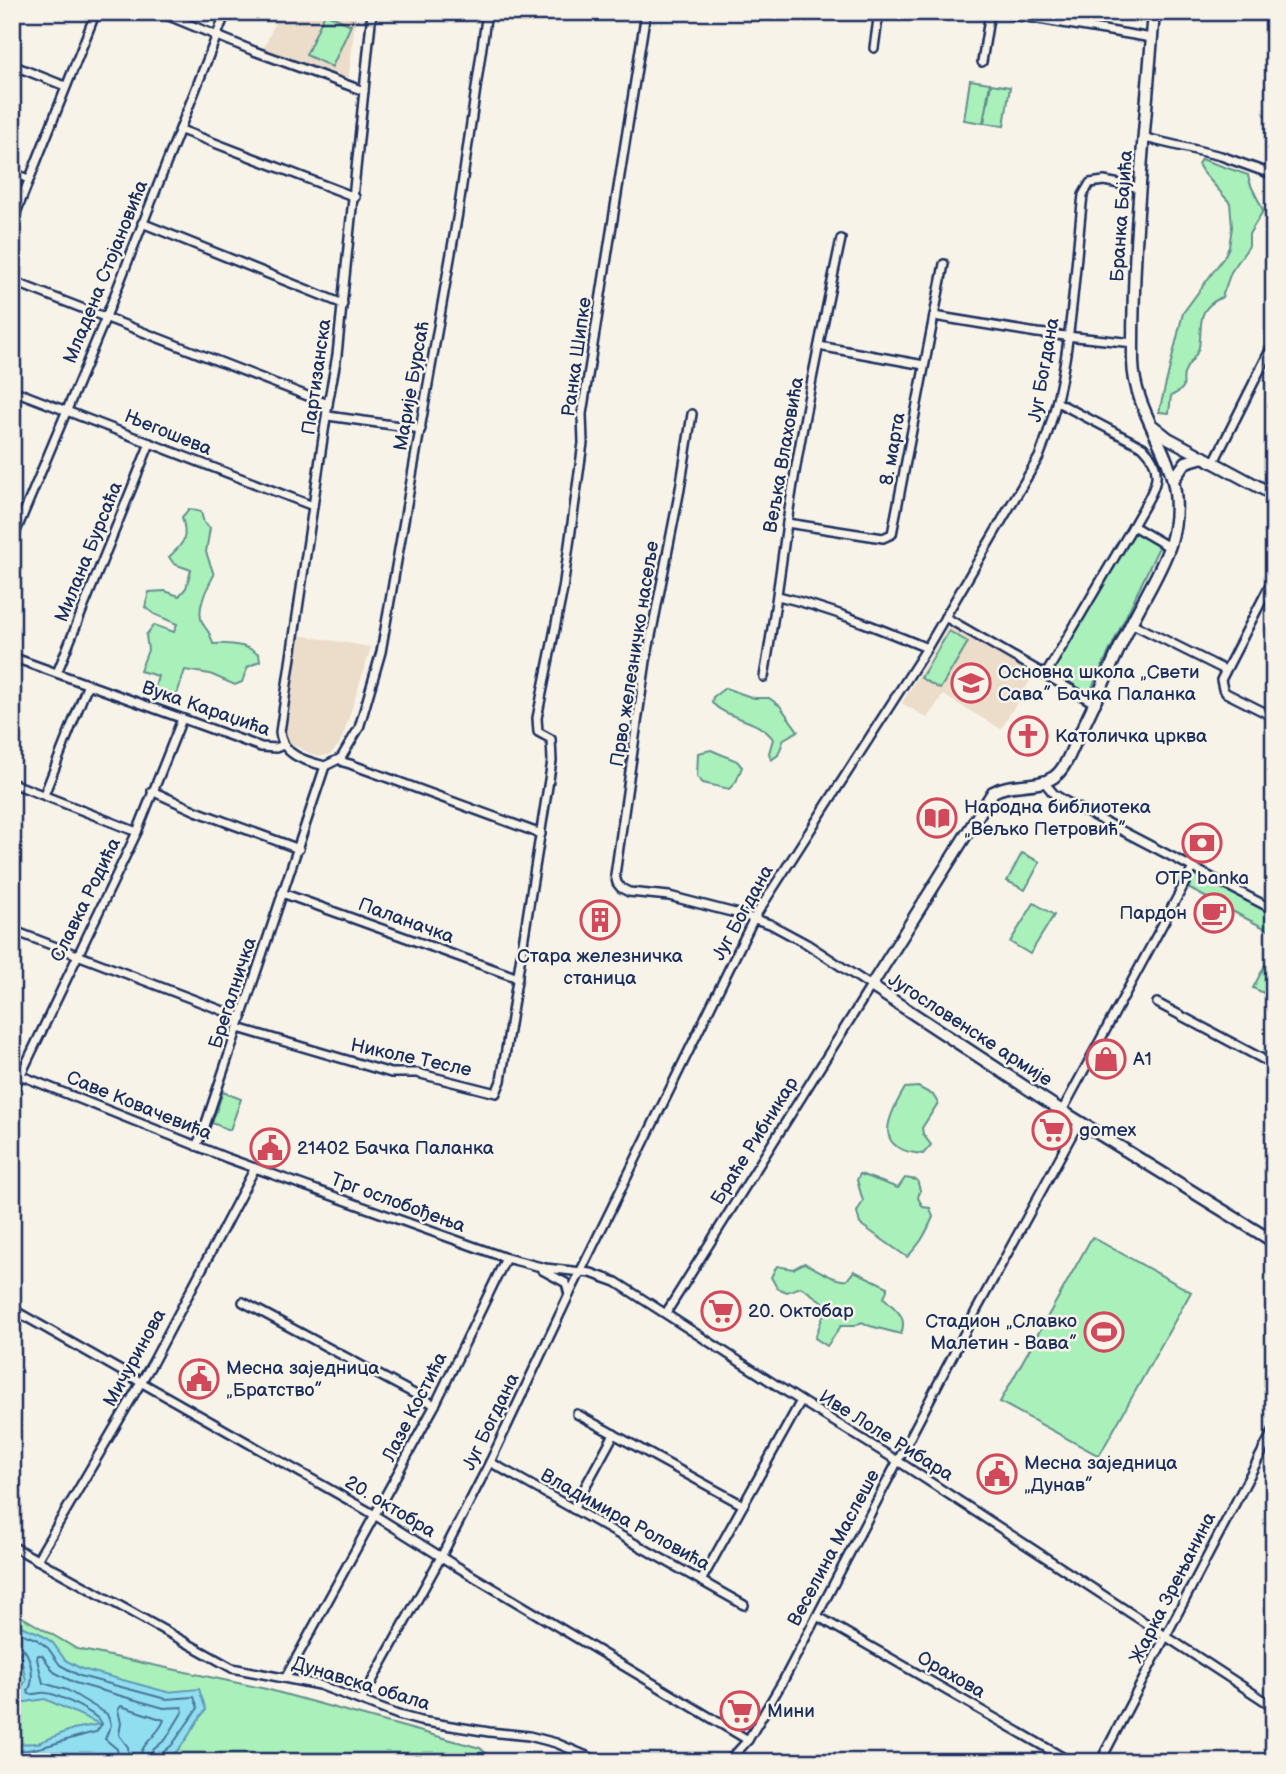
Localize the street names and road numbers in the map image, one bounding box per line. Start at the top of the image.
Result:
street label: Бранка Бајића [1106,149,1138,283]
street label: Младена Стојановића [59,177,153,367]
street label: Ранка Шипке [557,295,597,418]
street label: Југ Богдана [1024,316,1064,424]
street label: Партизанска [297,318,337,436]
street label: Марије Бурсаћ [389,319,435,453]
street label: Вељка Влаховића [759,375,809,535]
street label: Његошева [121,405,215,461]
street label: 8. марта [875,411,911,487]
street label: Милана Бурсаћа [50,478,128,626]
street label: Прво железничко насеље [606,539,664,769]
street label: Вука Караџића [139,676,273,742]
street label: Славка Родића [46,834,126,966]
street label: Југ Богдана [707,861,779,965]
street label: Паланачка [355,893,457,949]
street label: Брегалничка [204,934,262,1052]
street label: Југословенске армије [884,968,1057,1092]
street label: Николе Тесле [348,1034,474,1082]
street label: Саве Ковачевића [63,1066,215,1146]
street label: Браће Рибникар [706,1073,804,1209]
street label: Трг ослобођења [328,1168,468,1238]
street label: Мичуринова [99,1305,171,1411]
street label: Лазе Костића [377,1348,452,1466]
street label: Југ Богдана [458,1370,524,1474]
street label: Иве Лоле Рибара [815,1385,957,1487]
street label: Владимира Роловића [536,1464,714,1576]
street label: Веселина Маслеше [783,1465,885,1630]
street label: 20. октобра [340,1471,440,1543]
street label: Жарка Зрењанина [1125,1509,1221,1667]
street label: Орахова [913,1646,989,1704]
street label: Дунавска обала [289,1652,433,1716]

